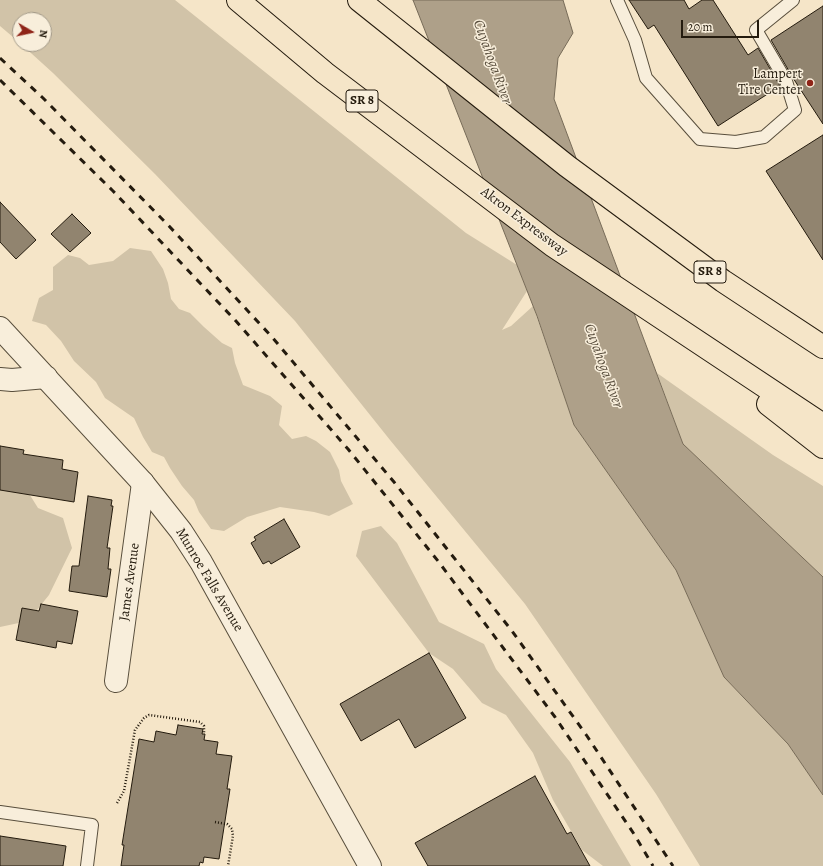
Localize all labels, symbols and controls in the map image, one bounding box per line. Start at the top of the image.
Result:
north arrow [12,12,52,52]
scale bar [683,12,761,38]
water label: Cuyahoga River [468,18,516,106]
text: 20 m [688,19,712,35]
text: N [35,29,51,39]
place label: Lampert Tire Center [738,67,802,100]
marker: Lampert Tire Center [805,78,815,88]
road number: SR 8 [346,90,378,112]
street label: Akron Expressway [477,184,571,260]
road number: SR 8 [694,261,726,283]
water label: Cuyahoga River [579,322,627,410]
street label: Munroe Falls Avenue [171,525,247,635]
street label: James Avenue [116,542,144,622]

